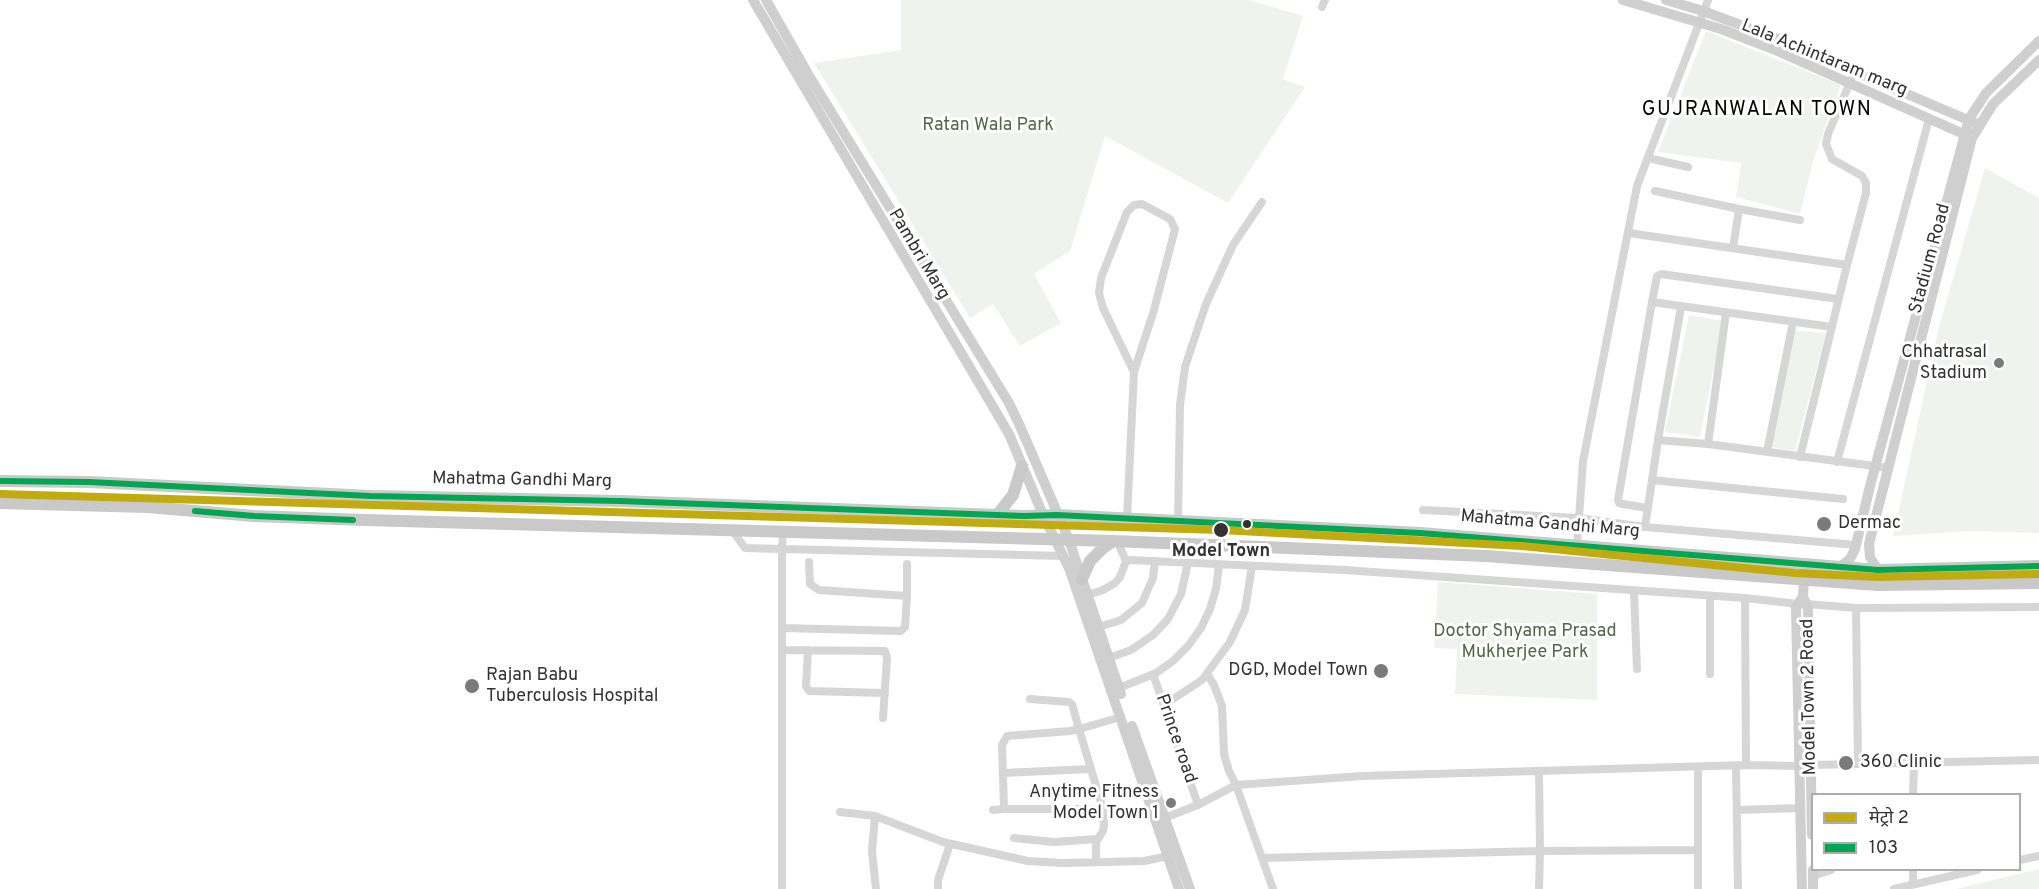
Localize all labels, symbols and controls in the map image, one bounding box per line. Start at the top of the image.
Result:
street label: Lala Achintaram marg [1738,16,1910,102]
district label: GUJRANWALAN TOWN [1642,99,1872,123]
park label: Ratan Wala Park [922,115,1054,137]
street label: Stadium Road [1906,202,1956,316]
street label: Pambri Marg [882,206,954,304]
place label: Chhatrasal Stadium [1901,342,1987,385]
marker: Chhatrasal Stadium [1992,356,2006,370]
street label: Mahatma Gandhi Marg [432,469,612,493]
street label: Mahatma Gandhi Marg [1459,506,1641,544]
place label: Dermac [1838,513,1901,535]
marker: Dermac [1815,515,1833,533]
unlabelled marker [1241,518,1253,530]
marker: Model Town [1212,521,1230,539]
place label: Model Town [1172,541,1270,563]
street label: Model Town 2 Road [1798,619,1822,775]
park label: Doctor Shyama Prasad Mukherjee Park [1433,621,1617,664]
place label: DGD, Model Town [1228,660,1368,682]
marker: DGD, Model Town [1372,662,1390,680]
place label: Rajan Babu Tuberculosis Hospital [486,665,658,708]
marker: Rajan Babu Tuberculosis Hospital [463,677,481,695]
street label: Prince road [1150,692,1200,786]
place label: 360 Clinic [1860,752,1942,774]
marker: 360 Clinic [1837,754,1855,772]
place label: Anytime Fitness Model Town 1 [1029,782,1159,824]
legend [1811,793,2021,871]
marker: Anytime Fitness Model Town 1 [1164,796,1178,810]
text: मेट्रो 2 [1869,807,1909,830]
text: 103 [1869,837,1898,860]

